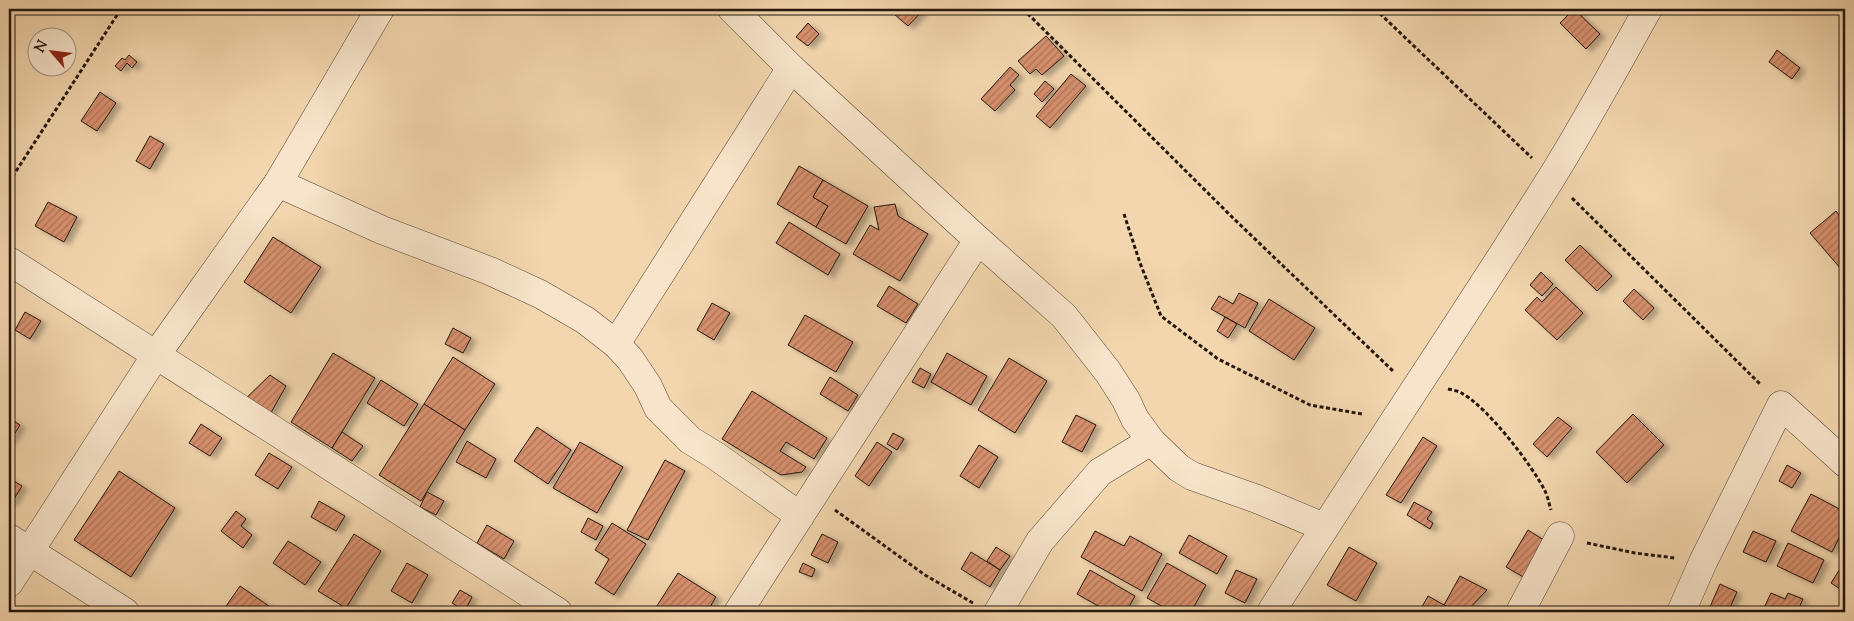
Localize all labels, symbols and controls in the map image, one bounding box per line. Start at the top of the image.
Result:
north arrow [28,28,78,78]
text: N [31,37,54,56]

